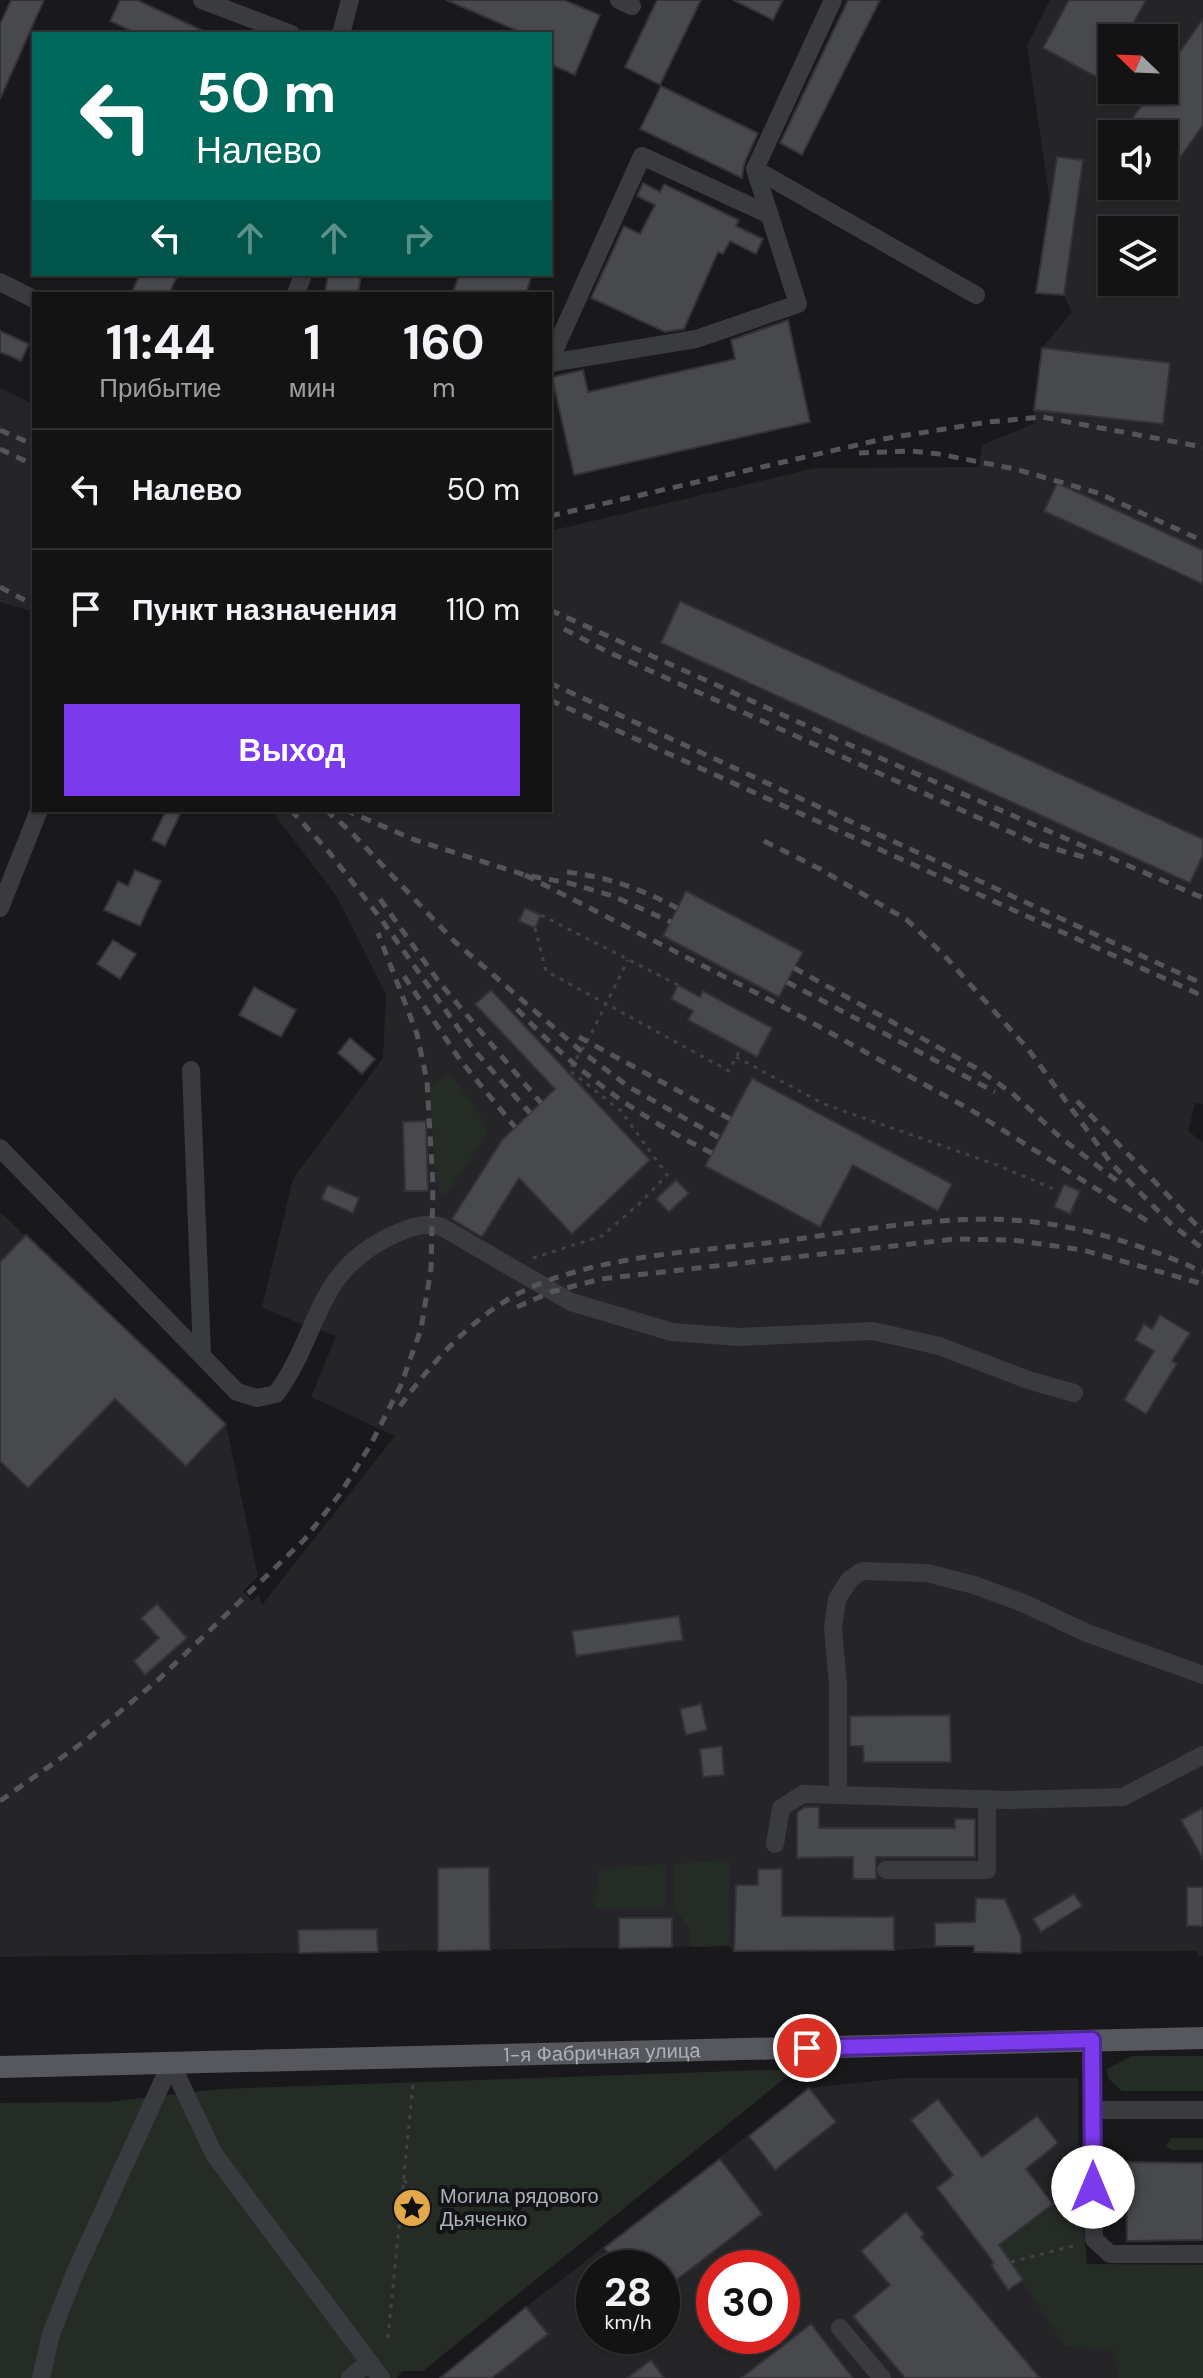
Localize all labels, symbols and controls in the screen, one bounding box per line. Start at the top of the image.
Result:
north arrow [1098,24,1178,104]
map controls [1098,24,1178,296]
text: 50 m [196,56,336,129]
icon: left [64,64,168,168]
button: sound [1098,120,1178,200]
text: Налево [196,127,322,174]
icon: left [144,216,188,260]
icon: ahead [228,216,272,260]
icon: ahead [312,216,356,260]
icon: right [396,216,440,260]
button: layers [1098,216,1178,296]
text: 11:44 [106,311,215,374]
text: 1 [303,311,321,374]
text: 160 [403,311,485,374]
text: Прибытие [99,371,222,405]
text: мин [289,371,336,405]
text: m [432,371,455,405]
icon: left [64,467,108,511]
text: Налево [132,470,242,509]
text: 50 m [446,470,520,509]
icon: arrive [64,587,108,631]
text: Пункт назначения [132,590,397,629]
text: 110 m [446,590,520,629]
button: Выход [64,704,520,796]
pin [773,2014,841,2082]
icon: arrive [785,2026,829,2070]
street label: 1-я Фабричная улица [503,2037,702,2068]
position arrow [1051,2145,1135,2229]
place label: Могила рядового Дьяченко [440,2183,599,2232]
place icon: Могила рядового Дьяченко [391,2187,433,2229]
speed limit sign: 30 [696,2250,800,2354]
text: 28 [604,2266,652,2318]
text: km/h [604,2309,652,2335]

